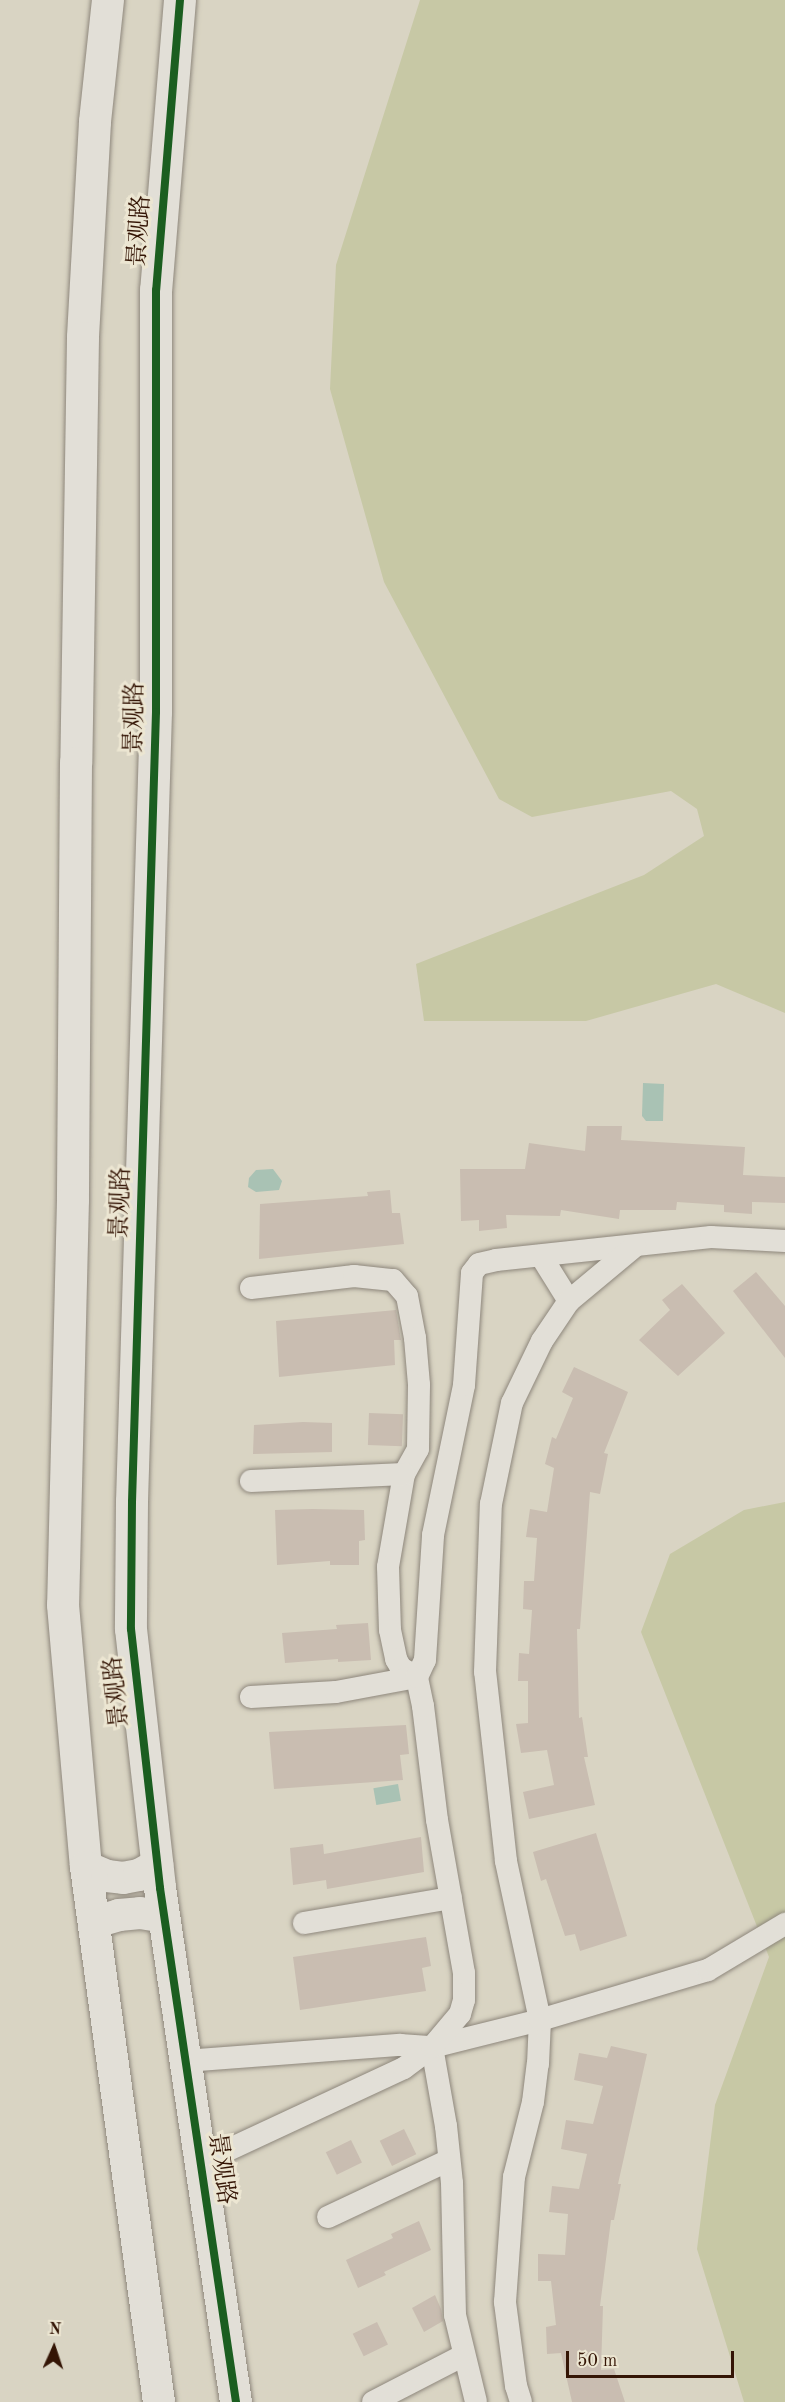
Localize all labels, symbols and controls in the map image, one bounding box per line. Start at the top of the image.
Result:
street label: 景观路 [124,194,158,268]
street label: 景观路 [121,682,151,754]
street label: 景观路 [106,1167,138,1239]
street label: 景观路 [100,1655,136,1729]
street label: 景观路 [201,2131,239,2207]
north arrow [24,2318,84,2378]
text: N [48,2322,61,2338]
scale bar [569,2339,737,2377]
text: 50 m [577,2352,617,2370]

